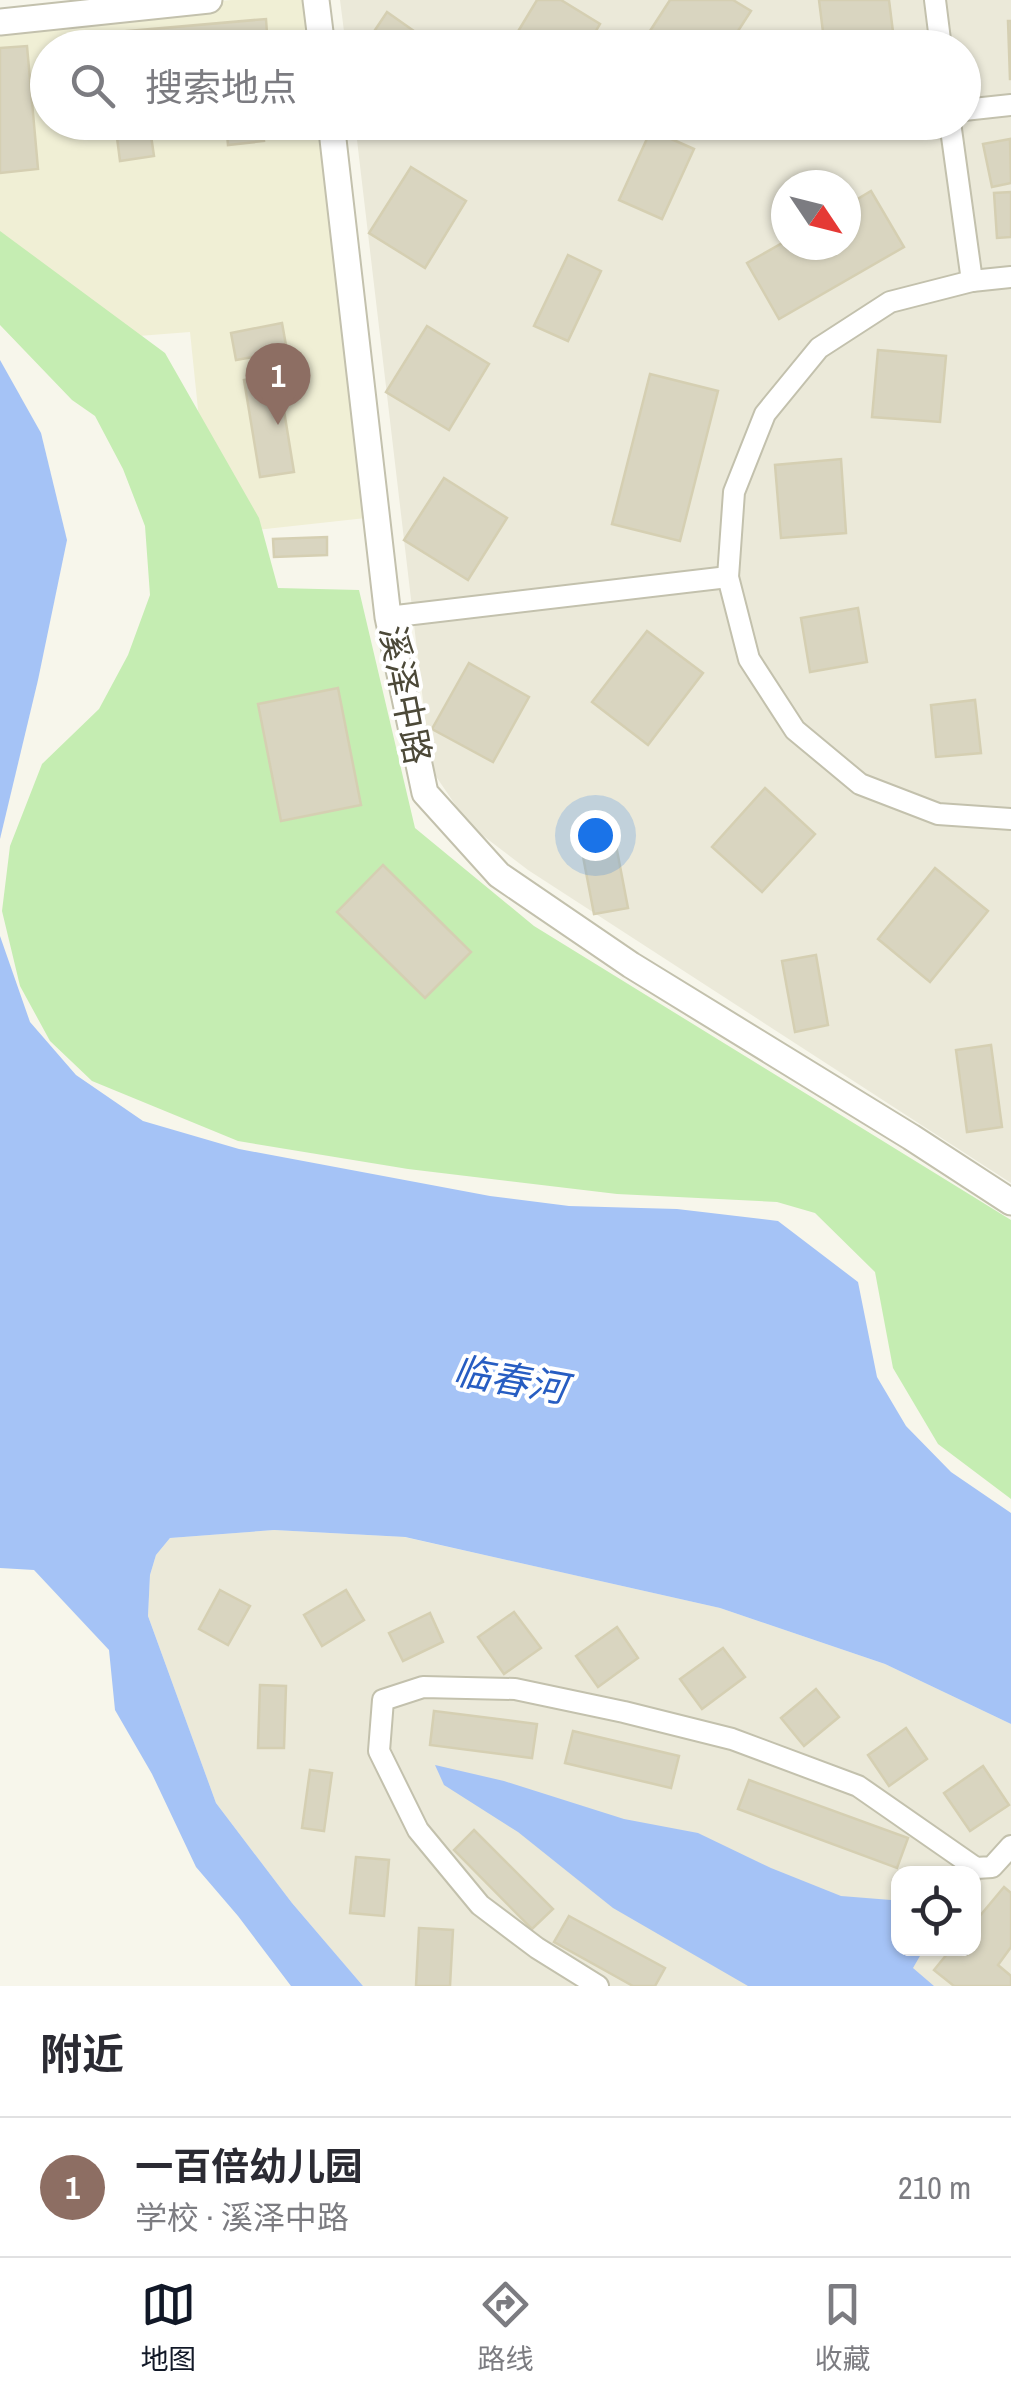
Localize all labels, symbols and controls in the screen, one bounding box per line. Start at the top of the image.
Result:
search box [30,30,981,140]
icon: search [65,58,120,113]
text: 搜索地点 [145,62,297,113]
north arrow [771,170,861,260]
pin: 1 [246,342,310,425]
street label: 溪泽中路 [369,622,442,768]
your location [570,810,621,861]
water label: 临春河 [450,1344,578,1416]
map controls [891,1866,981,1956]
button: locate [891,1866,981,1956]
text: 附近 [40,2026,124,2082]
text: 一百倍幼儿园 [135,2141,363,2192]
text: 1 [65,2166,80,2209]
text: 210 m [898,2166,971,2209]
text: 学校 · 溪泽中路 [135,2196,349,2239]
tab: 地图 [140,2277,197,2378]
tab: 路线 [477,2277,534,2378]
tab: 收藏 [814,2277,871,2378]

